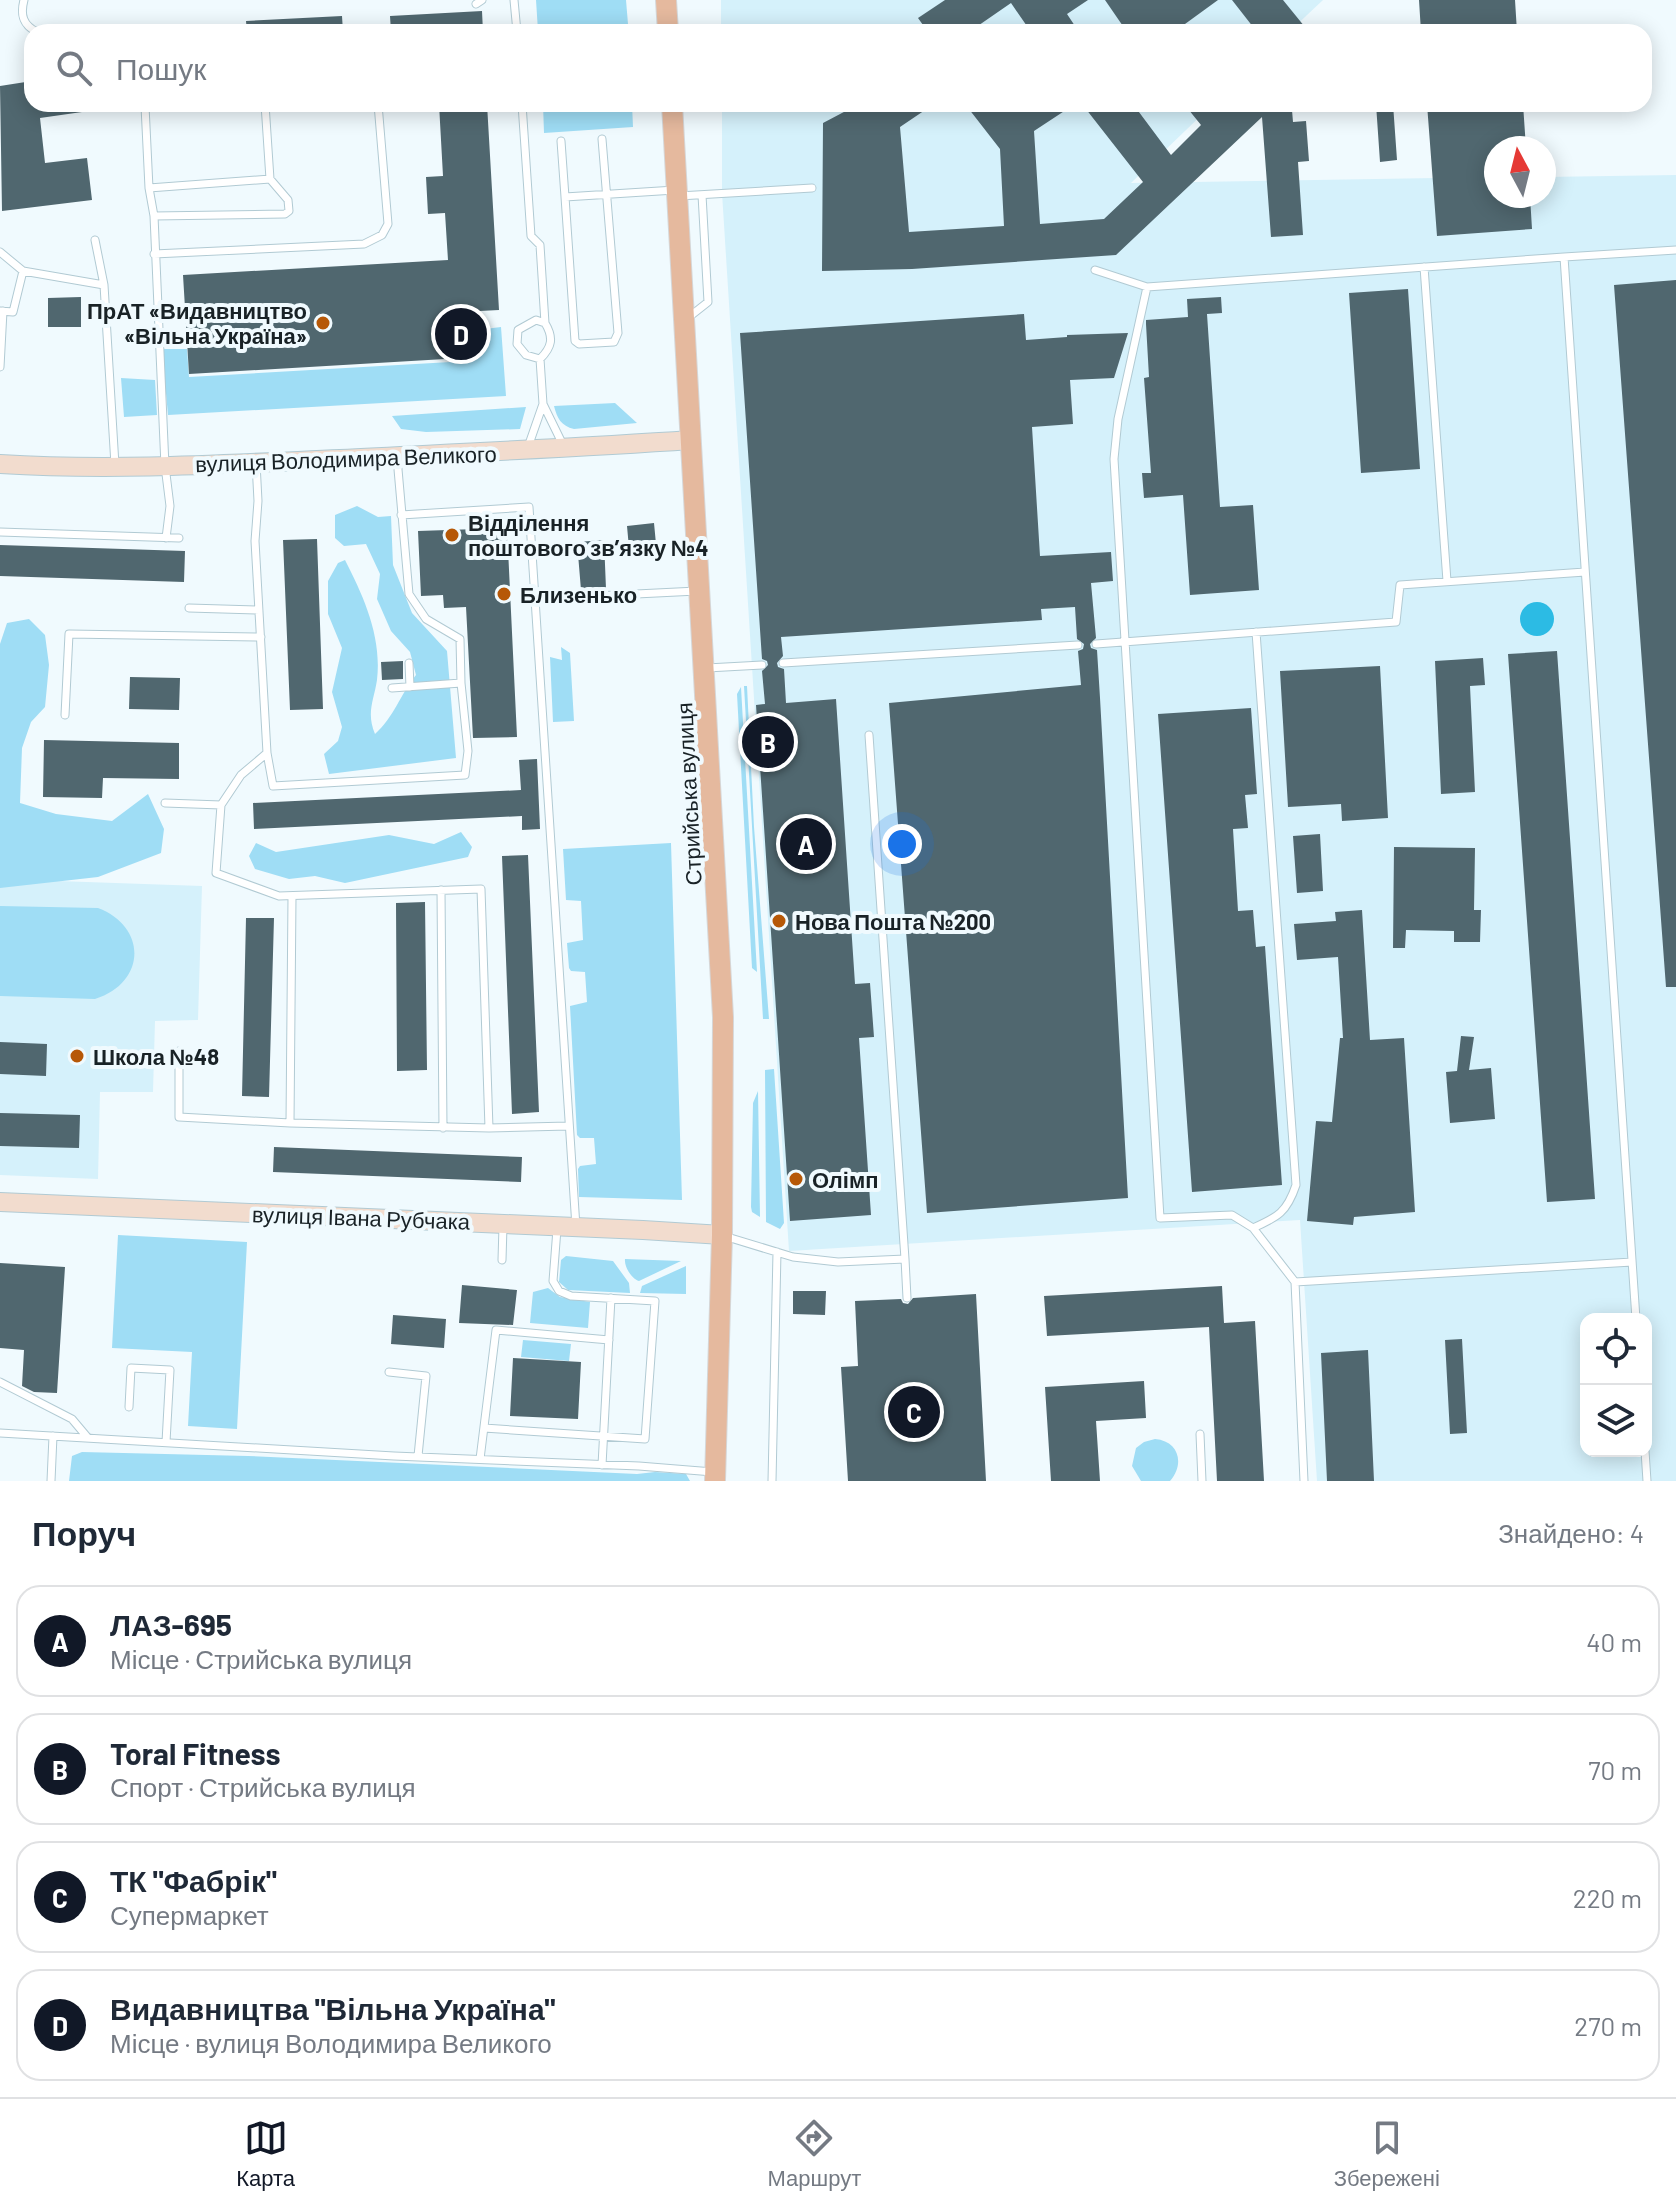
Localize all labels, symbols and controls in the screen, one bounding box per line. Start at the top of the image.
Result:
search box [24,24,1652,112]
icon: search [52,46,96,90]
text: Пошук [116,50,206,86]
north arrow [1484,136,1556,208]
place label: ПрАТ «Видавництво «Вільна Україна» [87,297,307,349]
pin: D [435,304,487,364]
marker: ПрАТ «Видавництво «Вільна Україна» [314,314,332,332]
street label: вулиця Володимира Великого [195,440,497,477]
place label: Відділення поштового зв’язку №4 [468,509,709,561]
marker: Відділення поштового зв’язку №4 [443,526,461,544]
place label: Близенько [520,581,637,607]
marker: Близенько [495,585,513,603]
street label: Стрийська вулиця [670,702,707,886]
pin: B [742,712,794,772]
pin: A [780,814,832,874]
your location [882,824,922,864]
place label: Нова Пошта №200 [795,908,991,934]
marker: Нова Пошта №200 [770,912,788,930]
place label: Школа №48 [93,1043,219,1069]
marker: Школа №48 [68,1047,86,1065]
place label: Олімп [812,1166,878,1192]
marker: Олімп [787,1170,805,1188]
street label: вулиця Івана Рубчака [251,1200,471,1235]
map controls [1580,1313,1652,1457]
button: locate [1580,1313,1652,1385]
pin: C [888,1382,940,1442]
button: layers [1580,1385,1652,1457]
text: Поруч [32,1512,136,1553]
text: Знайдено: 4 [1498,1517,1644,1548]
text: ЛАЗ-695 [110,1606,232,1642]
text: A [51,1626,69,1657]
text: 40 m [1586,1626,1642,1657]
text: Місце · Стрийська вулиця [110,1643,412,1674]
text: Toral Fitness [110,1735,280,1771]
text: B [52,1754,68,1785]
text: 70 m [1588,1754,1642,1785]
text: Спорт · Стрийська вулиця [110,1771,416,1802]
text: ТК "Фабрік" [110,1862,277,1898]
text: C [52,1882,68,1913]
text: 220 m [1573,1882,1642,1913]
text: Супермаркет [110,1899,269,1930]
text: Видавництва "Вільна Україна" [110,1990,555,2026]
text: D [52,2010,68,2041]
text: 270 m [1574,2010,1642,2041]
text: Місце · вулиця Володимира Великого [110,2027,552,2058]
tab: Карта [236,2116,295,2192]
tab: Маршрут [768,2116,861,2192]
tab: Збережені [1334,2116,1440,2192]

